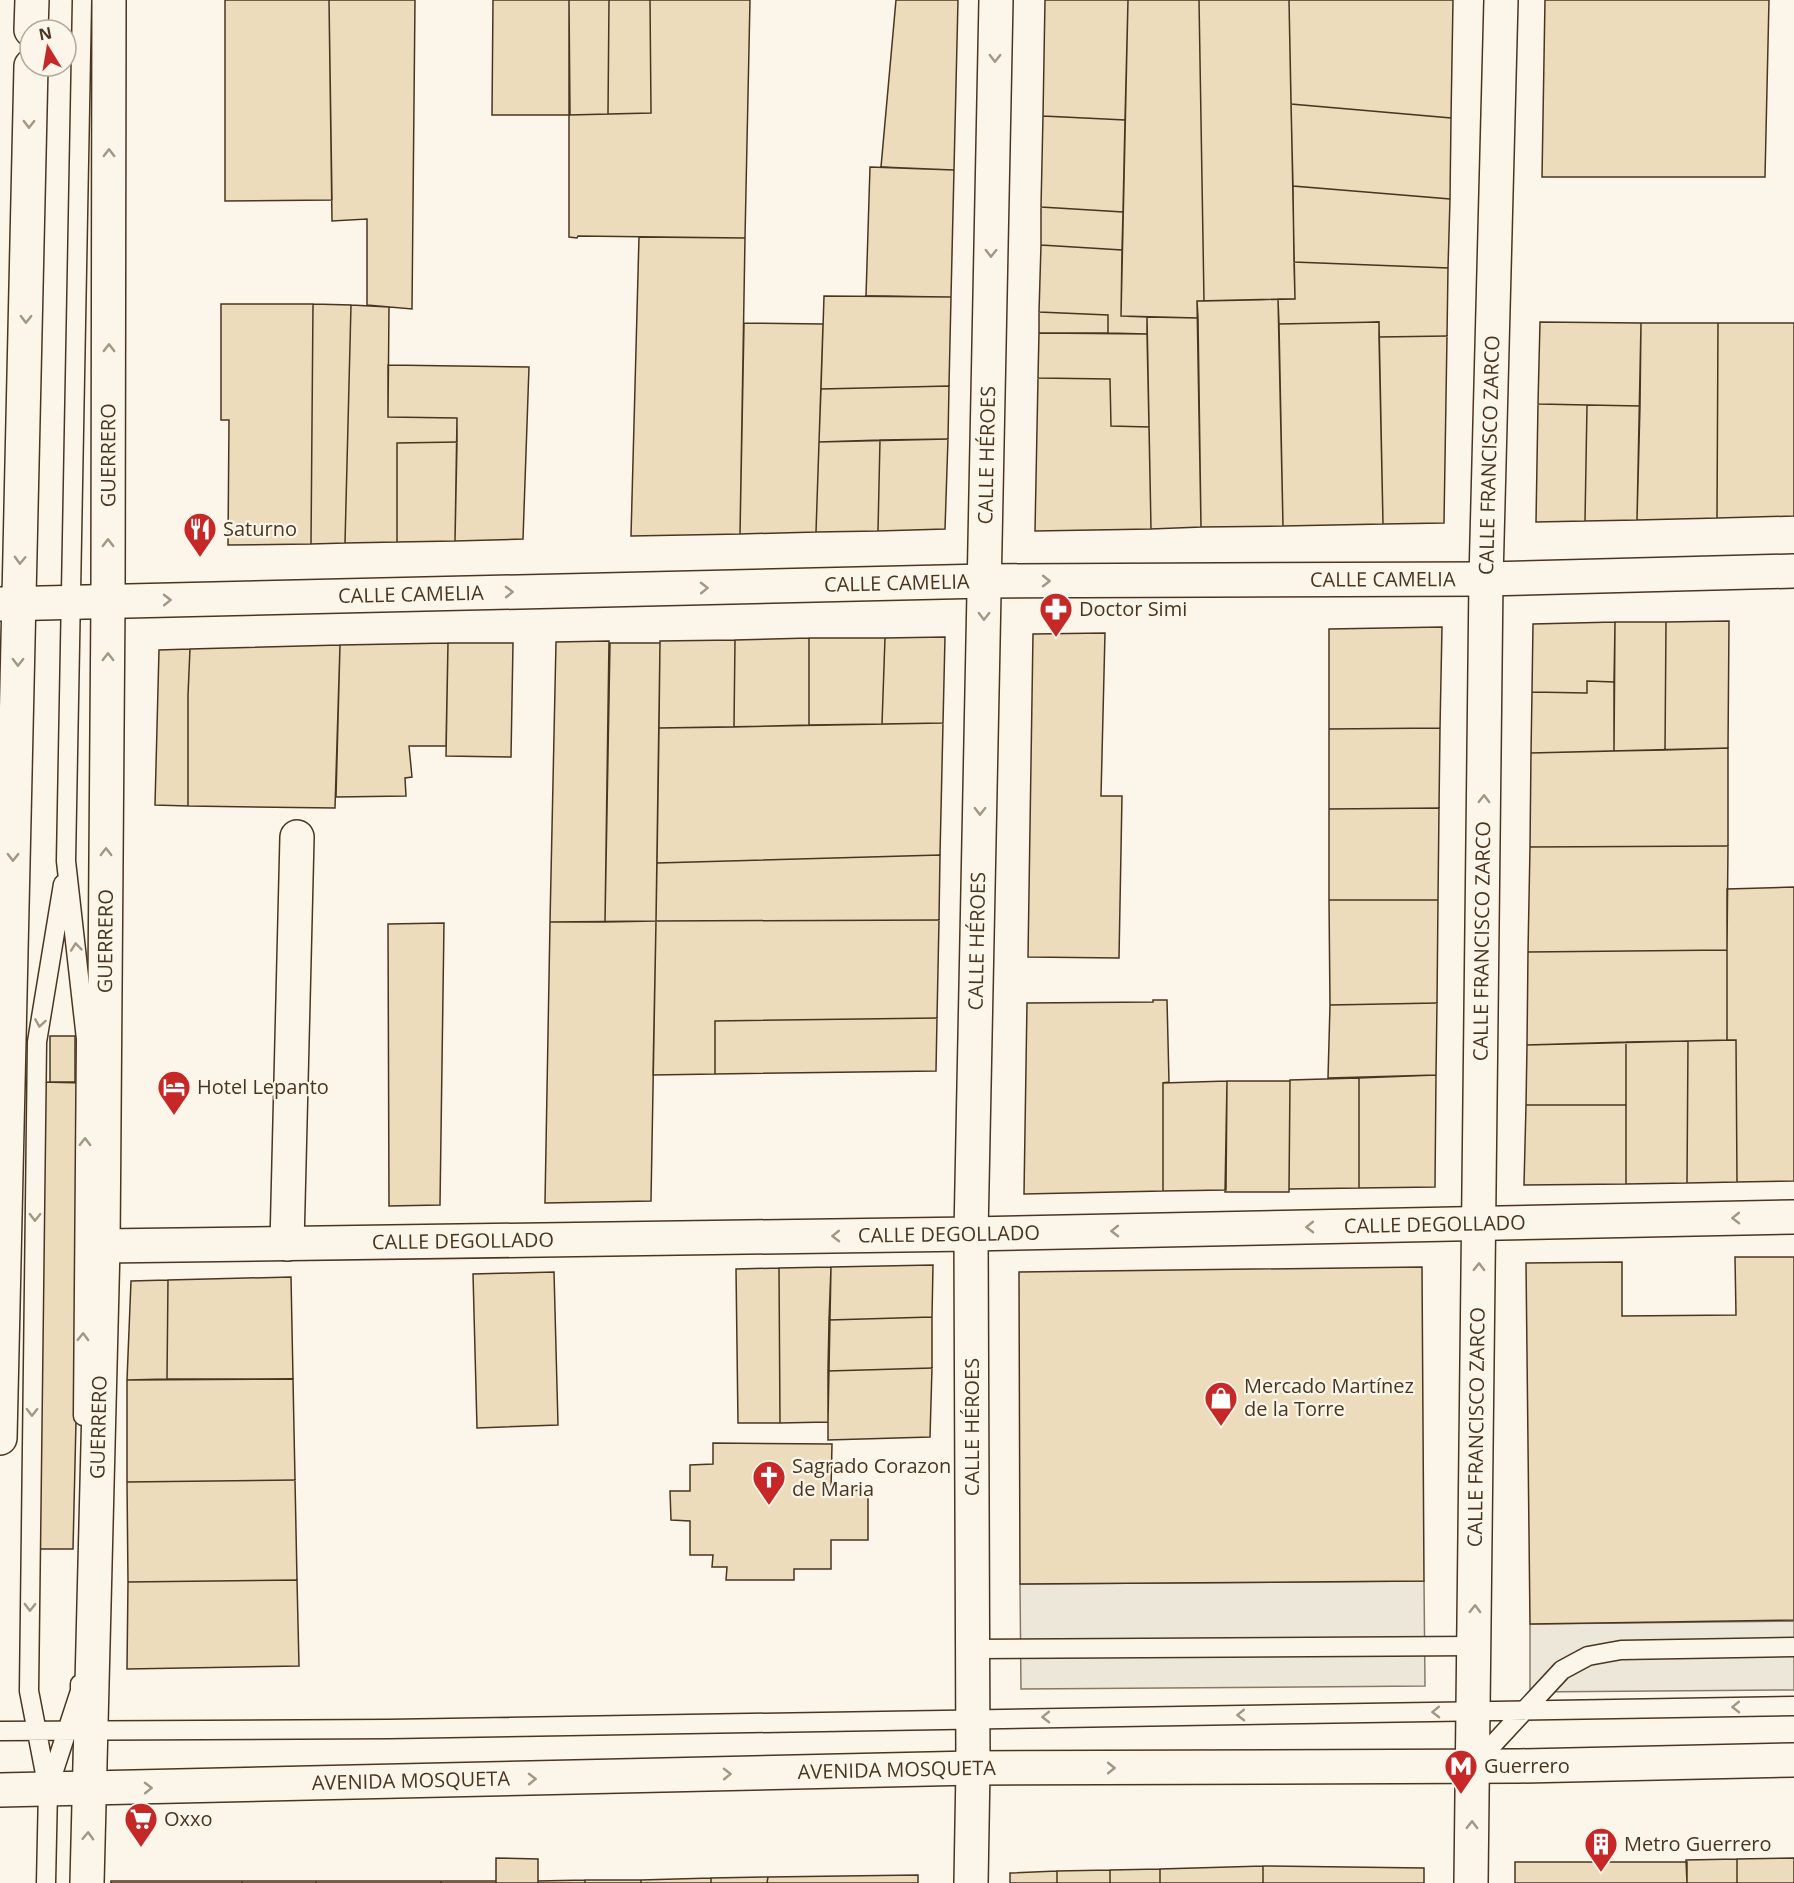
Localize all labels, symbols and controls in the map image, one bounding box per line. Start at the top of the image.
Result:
north arrow [18,18,78,78]
text: N [37,21,54,45]
one-way arrow [989,54,1001,63]
one-way arrow [23,120,36,129]
one-way arrow [103,148,115,157]
one-way arrow [985,249,997,258]
one-way arrow [19,315,32,324]
street label: CALLE FRANCISCO ZARCO [1472,335,1505,575]
one-way arrow [103,343,115,352]
street label: CALLE HÉROES [971,386,1001,525]
street label: GUERRERO [94,403,121,507]
restaurant icon: Saturno [182,511,218,558]
place label: Saturno [223,515,297,542]
one-way arrow [102,538,114,547]
one-way arrow [14,556,27,565]
street label: CALLE CAMELIA [1310,565,1456,593]
street label: CALLE CAMELIA [824,567,970,598]
one-way arrow [1041,575,1050,587]
street label: CALLE CAMELIA [338,579,484,609]
one-way arrow [699,581,708,594]
one-way arrow [504,586,513,598]
pharmacy icon: Doctor Simi [1038,591,1074,638]
one-way arrow [162,594,171,606]
place label: Doctor Simi [1079,595,1187,622]
one-way arrow [978,612,991,621]
one-way arrow [102,652,114,661]
one-way arrow [11,658,24,667]
one-way arrow [1478,794,1490,803]
one-way arrow [974,807,986,816]
street label: CALLE FRANCISCO ZARCO [1466,821,1496,1061]
one-way arrow [100,847,112,856]
one-way arrow [7,853,19,862]
street label: CALLE HÉROES [962,872,991,1011]
street label: GUERRERO [91,889,119,993]
one-way arrow [70,943,83,952]
one-way arrow [34,1017,47,1027]
hotel icon: Hotel Lepanto [156,1069,192,1116]
place label: Hotel Lepanto [197,1073,329,1100]
one-way arrow [79,1137,91,1146]
street label: CALLE DEGOLLADO [1344,1209,1526,1239]
one-way arrow [1731,1212,1740,1224]
one-way arrow [28,1213,41,1222]
street label: CALLE DEGOLLADO [858,1219,1040,1249]
one-way arrow [1305,1220,1314,1233]
one-way arrow [1110,1225,1119,1237]
street label: CALLE DEGOLLADO [372,1226,554,1255]
one-way arrow [831,1230,840,1242]
one-way arrow [1473,1262,1485,1271]
street label: CALLE FRANCISCO ZARCO [1461,1307,1491,1547]
one-way arrow [77,1332,89,1341]
street label: CALLE HÉROES [958,1358,985,1496]
place label: Mercado Martínez de la Torre [1244,1372,1414,1422]
street label: GUERRERO [83,1375,113,1479]
shop icon: Mercado Martínez de la Torre [1203,1380,1239,1427]
one-way arrow [26,1408,38,1417]
place label: Sagrado Corazon de Maria [792,1452,951,1502]
church icon: Sagrado Corazon de Maria [751,1459,787,1506]
one-way arrow [24,1603,36,1612]
one-way arrow [1468,1604,1481,1613]
one-way arrow [1731,1701,1740,1713]
one-way arrow [1431,1706,1440,1718]
one-way arrow [1236,1709,1245,1721]
one-way arrow [1041,1711,1050,1723]
metro station icon: Guerrero [1443,1748,1479,1795]
place label: Guerrero [1484,1752,1570,1779]
street label: AVENIDA MOSQUETA [797,1754,996,1785]
one-way arrow [1106,1762,1115,1774]
street label: AVENIDA MOSQUETA [311,1764,511,1796]
one-way arrow [722,1768,731,1780]
one-way arrow [527,1772,536,1785]
one-way arrow [143,1781,152,1794]
supermarket icon: Oxxo [123,1801,159,1848]
place label: Oxxo [164,1805,213,1832]
one-way arrow [1465,1820,1478,1829]
building icon: Metro Guerrero [1583,1826,1619,1873]
place label: Metro Guerrero [1624,1830,1772,1857]
one-way arrow [82,1832,94,1841]

